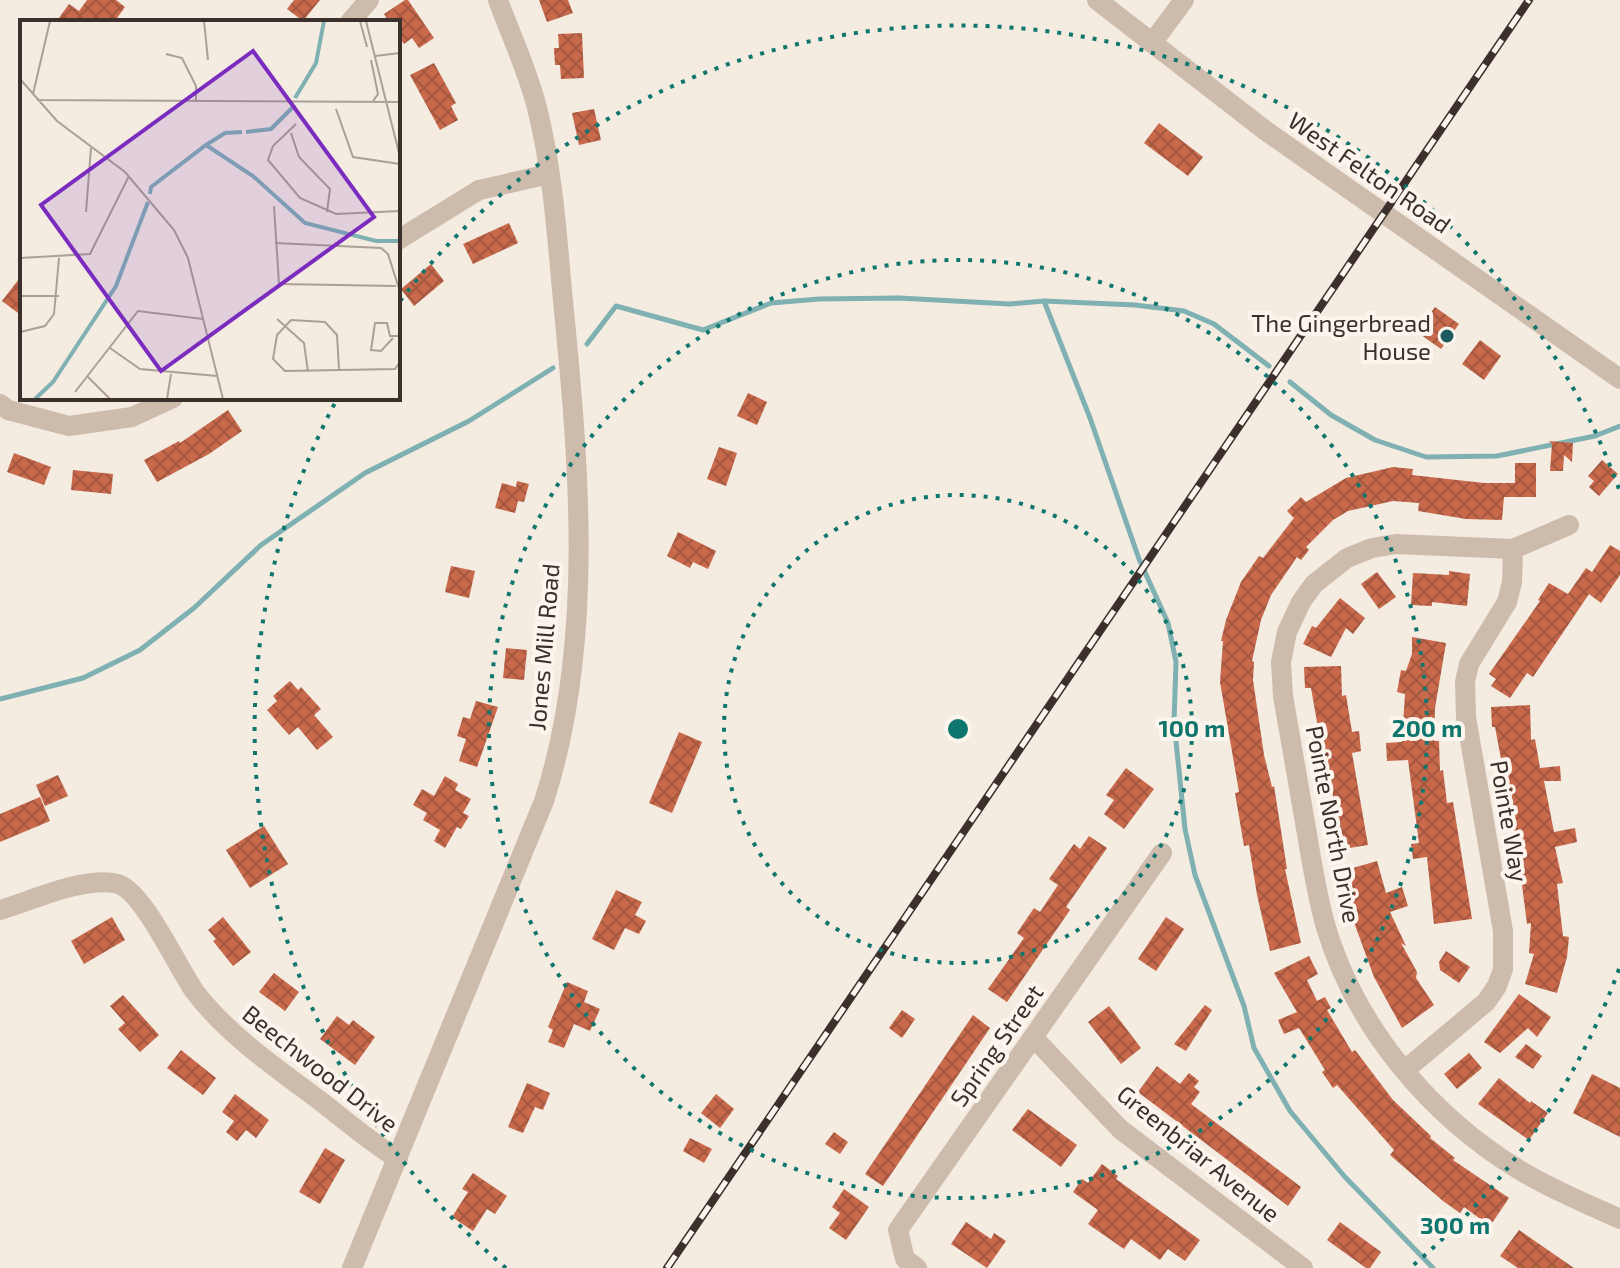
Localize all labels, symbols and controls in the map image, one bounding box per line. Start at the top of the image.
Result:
inset map [20,20,400,400]
street label: West Felton Road [1283,105,1457,239]
place label: The Gingerbread House [1251,308,1431,365]
marker: The Gingerbread House [1438,327,1456,345]
street label: Jones Mill Road [521,562,565,732]
text: 100 m [1159,713,1225,742]
text: 200 m [1392,713,1462,742]
centre of rings [944,715,972,743]
street label: Pointe North Drive [1301,723,1367,925]
street label: Pointe Way [1485,758,1535,884]
street label: Spring Street [943,978,1049,1112]
street label: Beechwood Drive [237,998,405,1138]
street label: Greenbriar Avenue [1112,1079,1286,1227]
text: 300 m [1420,1210,1490,1239]

